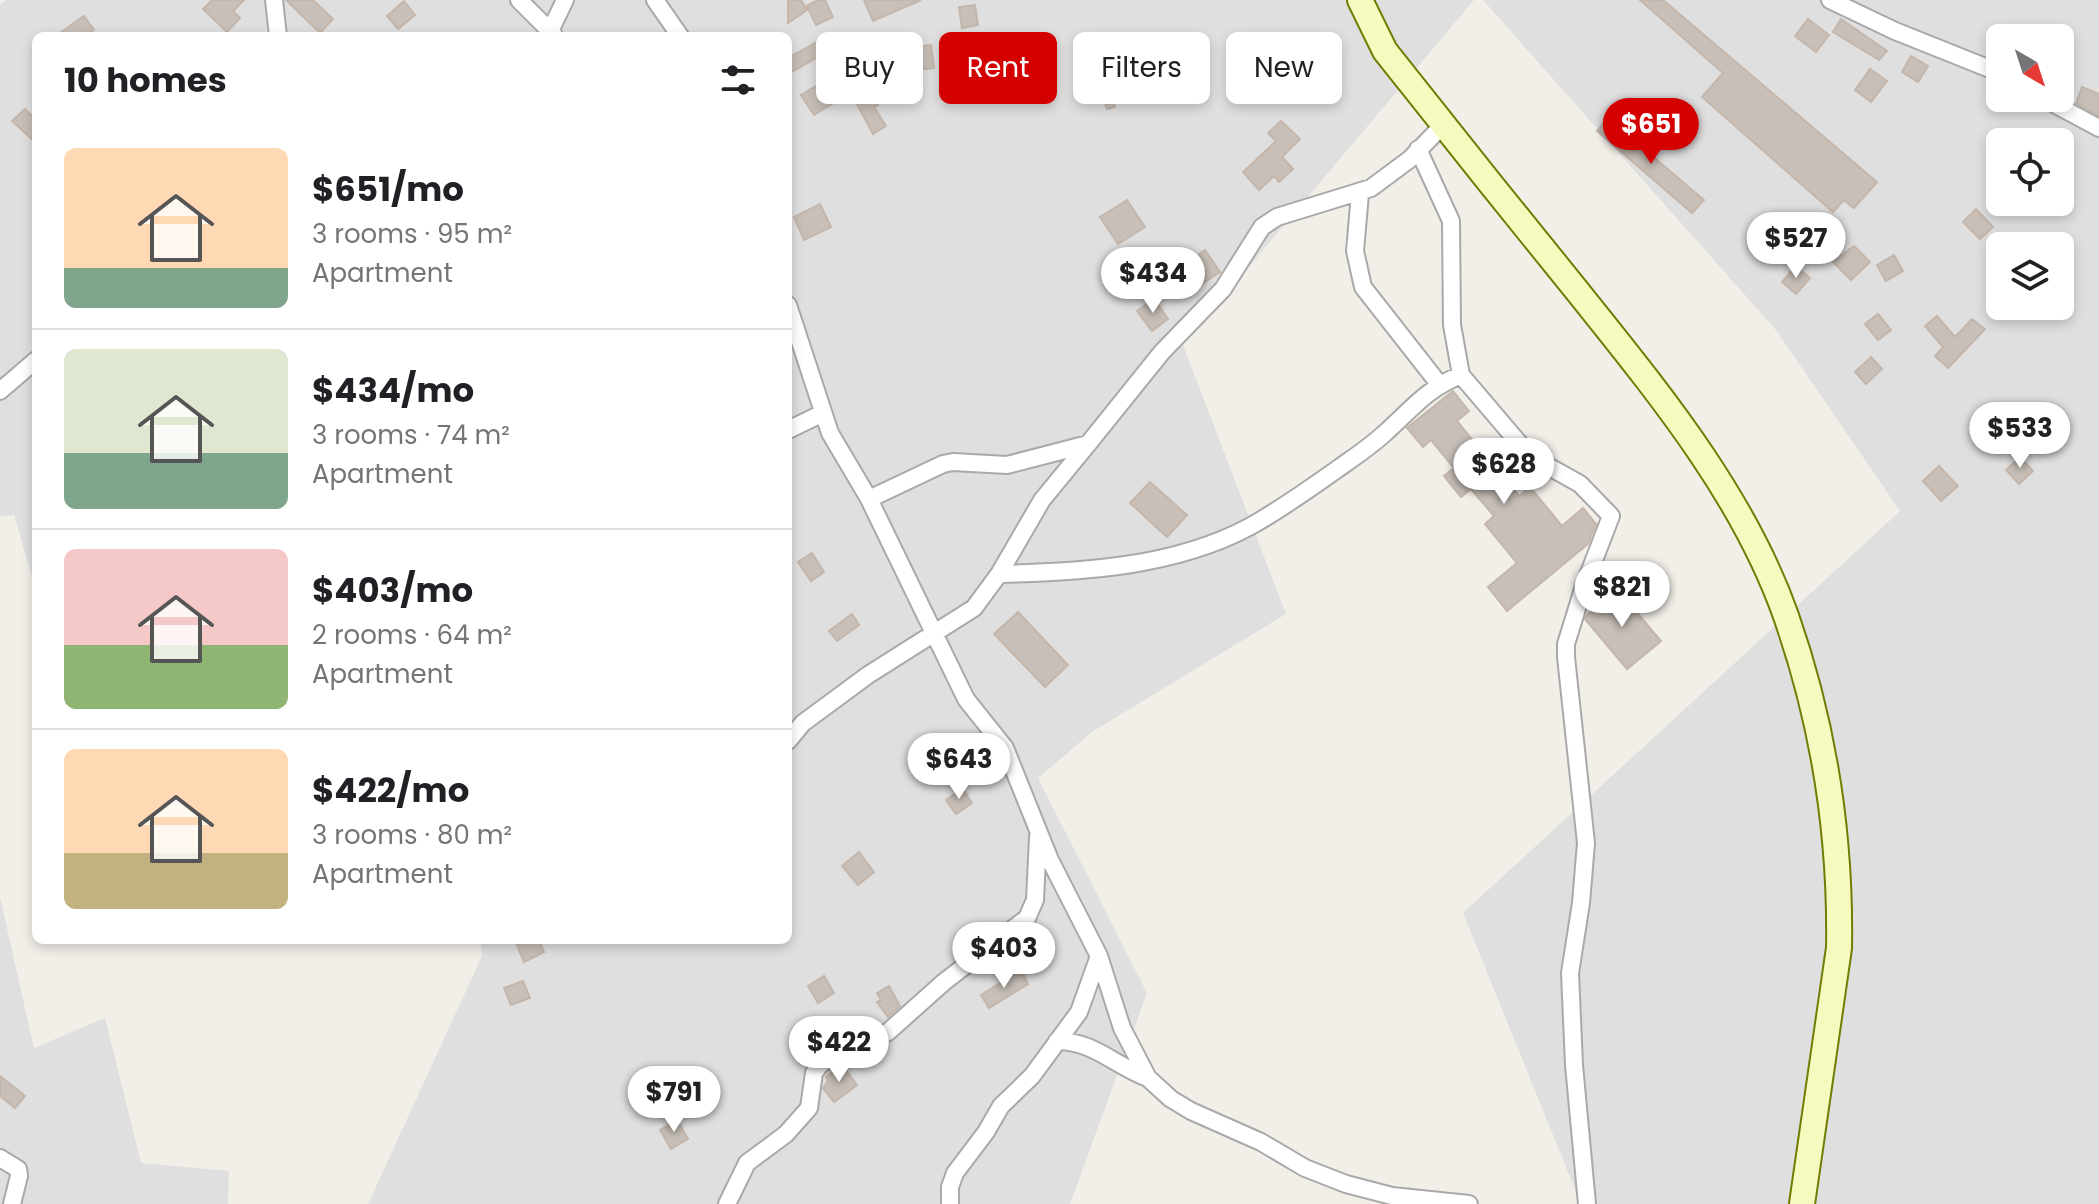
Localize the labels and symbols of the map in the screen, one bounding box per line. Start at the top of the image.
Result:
north arrow [1986,24,2074,112]
pin: $651 [1604,98,1698,166]
pin: $527 [1749,212,1843,280]
pin: $434 [1106,247,1200,315]
pin: $533 [1973,402,2067,470]
pin: $628 [1457,438,1551,506]
pin: $821 [1575,561,1669,629]
pin: $643 [912,733,1006,801]
pin: $403 [957,922,1051,990]
pin: $422 [792,1016,886,1084]
pin: $791 [627,1066,721,1134]

